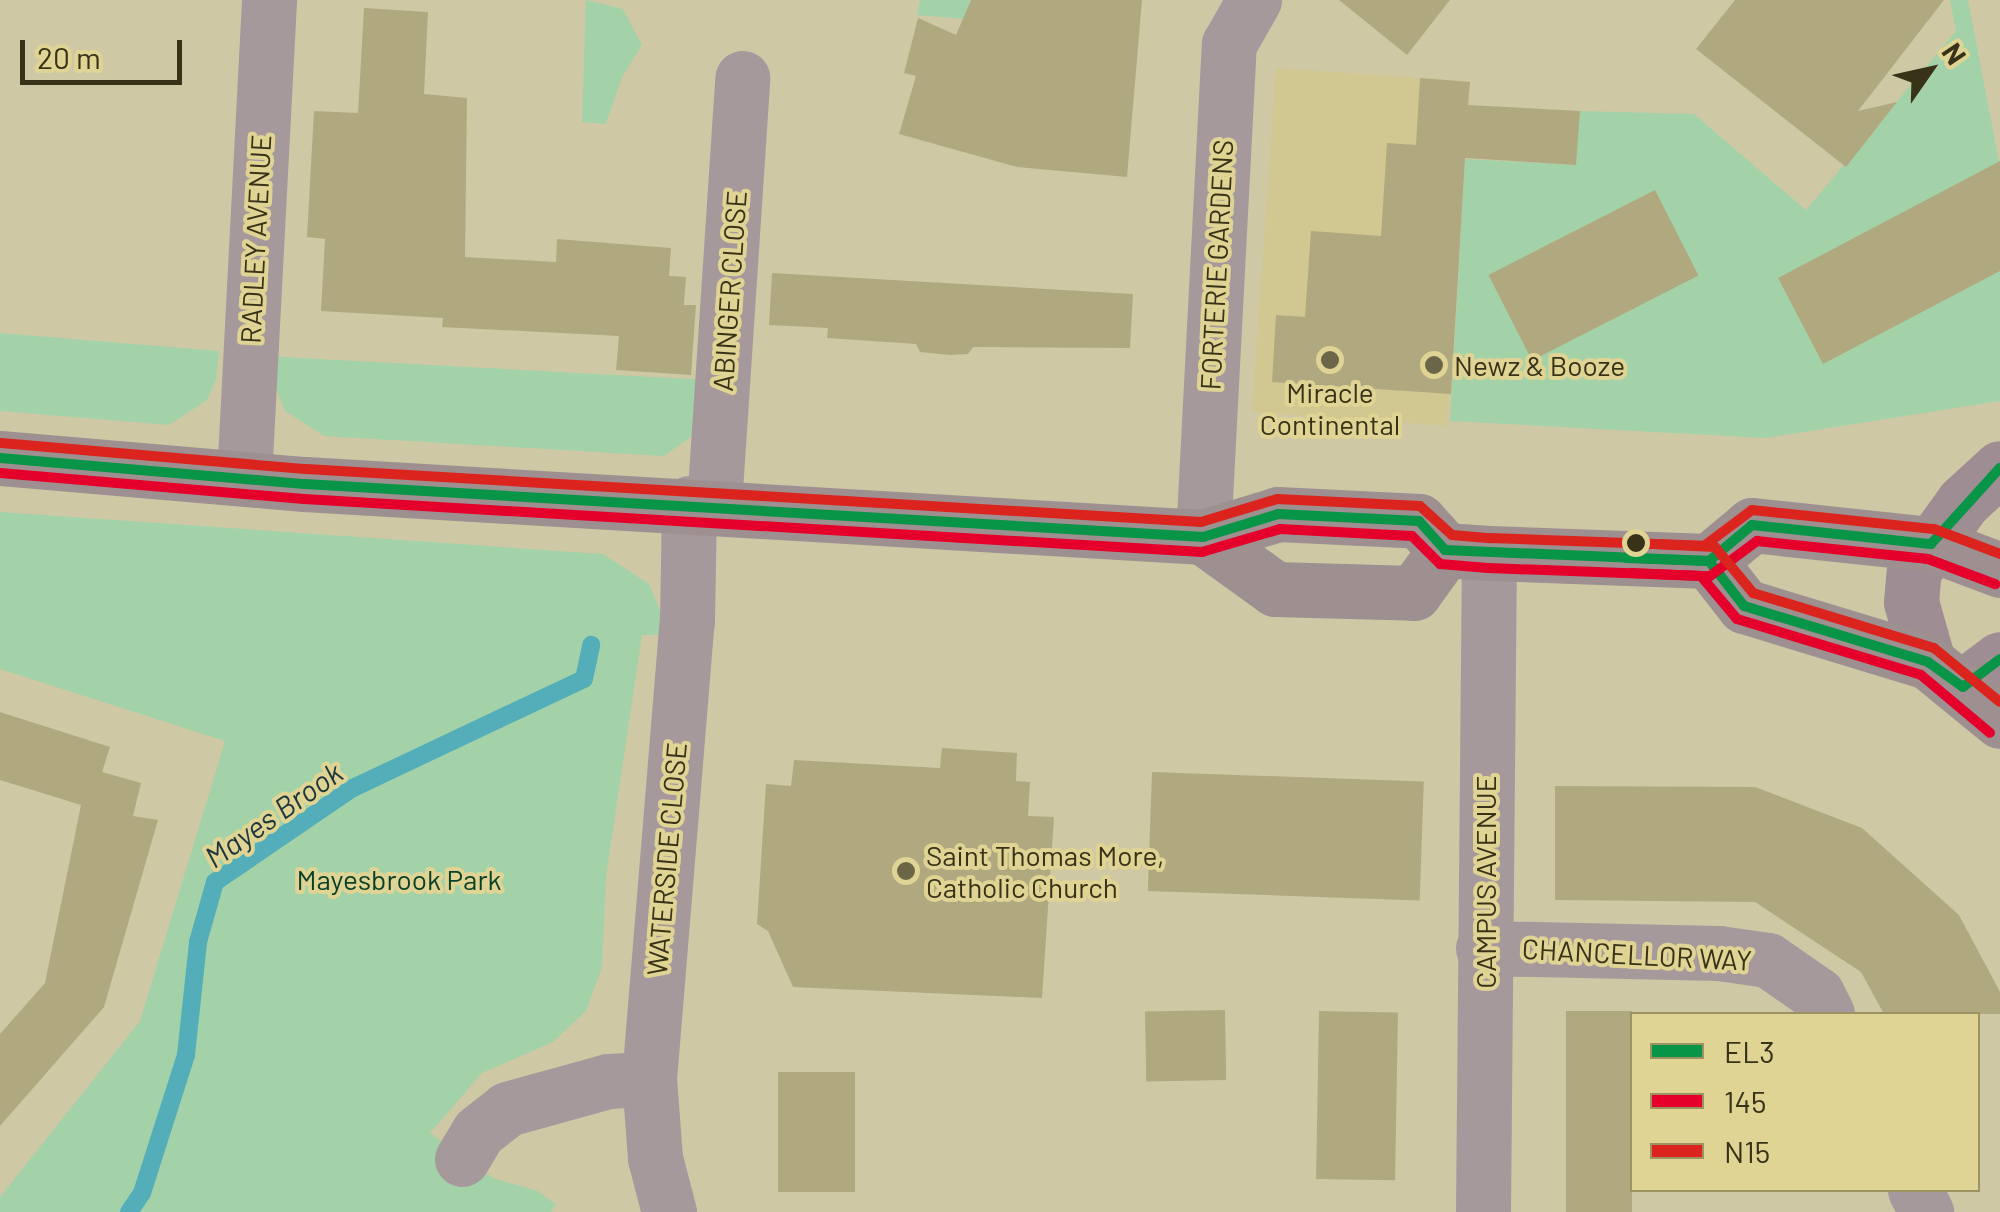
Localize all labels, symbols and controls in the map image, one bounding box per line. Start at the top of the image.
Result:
scale bar [25,20,188,82]
north arrow [1880,20,1980,120]
text: N [1936,36,1974,70]
text: 20 m [37,39,101,75]
street label: RADLEY AVENUE [233,134,277,344]
street label: FORTERIE GARDENS [1193,139,1239,391]
street label: ABINGER CLOSE [705,190,753,392]
place label: Newz & Booze [1454,348,1625,382]
marker: Miracle Continental [1319,349,1341,371]
marker: Newz & Booze [1423,354,1445,376]
place label: Miracle Continental [1260,375,1400,441]
unlabelled marker [1626,533,1646,553]
street label: WATERSIDE CLOSE [639,741,693,977]
water label: Mayes Brook [197,753,349,875]
street label: CAMPUS AVENUE [1468,775,1502,989]
place label: Saint Thomas More, Catholic Church [926,838,1164,904]
marker: Saint Thomas More, Catholic Church [895,860,917,882]
park label: Mayesbrook Park [296,862,502,896]
street label: CHANCELLOR WAY [1521,931,1753,977]
legend [1630,1012,1980,1192]
text: EL3 [1724,1033,1775,1069]
text: 145 [1724,1083,1766,1119]
text: N15 [1724,1133,1770,1169]

